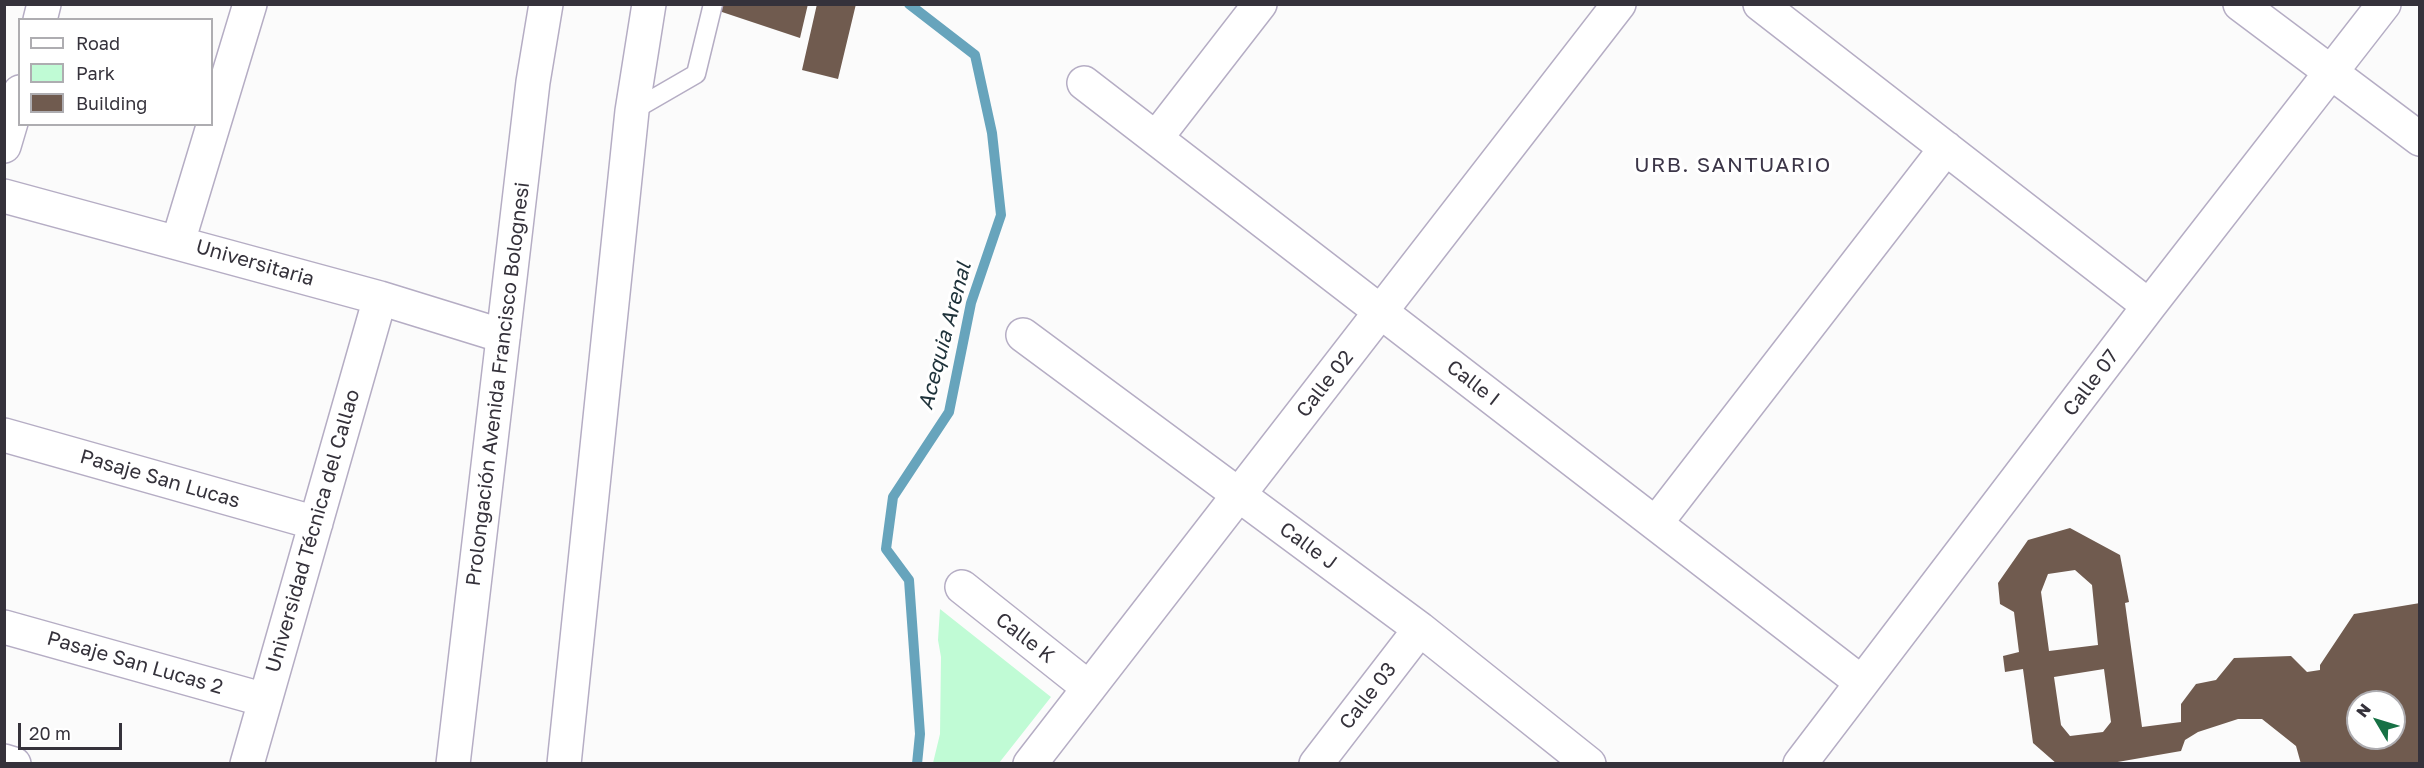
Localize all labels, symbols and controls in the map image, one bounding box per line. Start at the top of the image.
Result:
legend [18,18,213,126]
text: Road [76,32,120,54]
text: Park [76,62,115,84]
text: Building [76,92,147,114]
district label: URB. SANTUARIO [1634,152,1832,178]
street label: Prolongación Avenida Francisco Bolognesi [461,181,535,587]
street label: Universitaria [193,235,317,291]
water label: Acequia Arenal [913,260,977,412]
street label: Calle 07 [2058,345,2124,421]
street label: Calle 02 [1292,346,1358,422]
street label: Calle I [1442,355,1504,411]
street label: Universidad Técnica del Callao [261,387,365,675]
street label: Pasaje San Lucas [77,445,243,513]
street label: Calle J [1275,517,1341,575]
street label: Calle K [991,608,1059,668]
street label: Pasaje San Lucas 2 [44,626,226,700]
street label: Calle 03 [1334,658,1402,734]
north arrow [2346,690,2406,750]
text: N [2352,699,2375,721]
scale bar [21,711,124,749]
text: 20 m [29,722,71,744]

